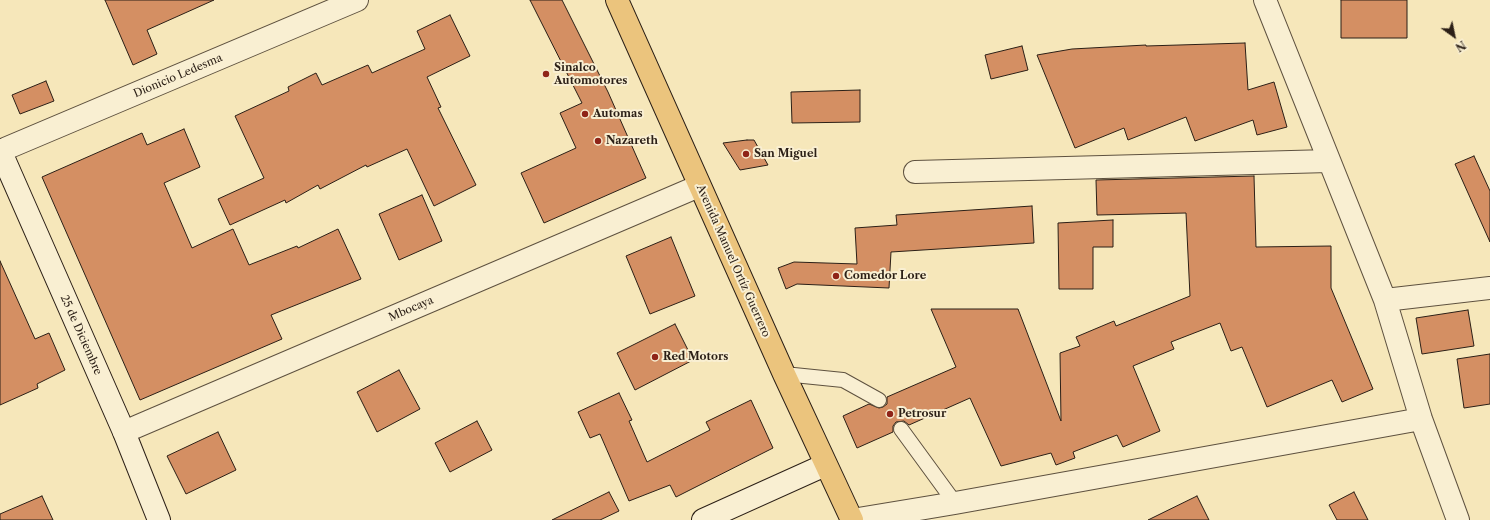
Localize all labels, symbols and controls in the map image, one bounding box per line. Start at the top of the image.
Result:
north arrow [1434,16,1474,56]
text: N [1453,38,1468,55]
street label: Dionicio Ledesma [132,51,224,101]
place label: Sinalco Automotores [554,61,627,87]
marker: Sinalco Automotores [541,69,551,79]
place label: Automas [593,107,642,121]
marker: Automas [580,109,590,119]
place label: Nazareth [606,134,658,148]
marker: Nazareth [593,136,603,146]
place label: San Miguel [754,147,817,161]
marker: San Miguel [741,149,751,159]
street label: Avenida Manuel Ortíz Guerrero [693,183,773,339]
place label: Comedor Lore [844,269,926,283]
marker: Comedor Lore [831,271,841,281]
street label: 25 de Diciembre [57,293,105,377]
street label: Mbocaya [387,294,435,324]
place label: Red Motors [663,350,728,364]
marker: Red Motors [650,352,660,362]
place label: Petrosur [898,407,946,421]
marker: Petrosur [885,409,895,419]

